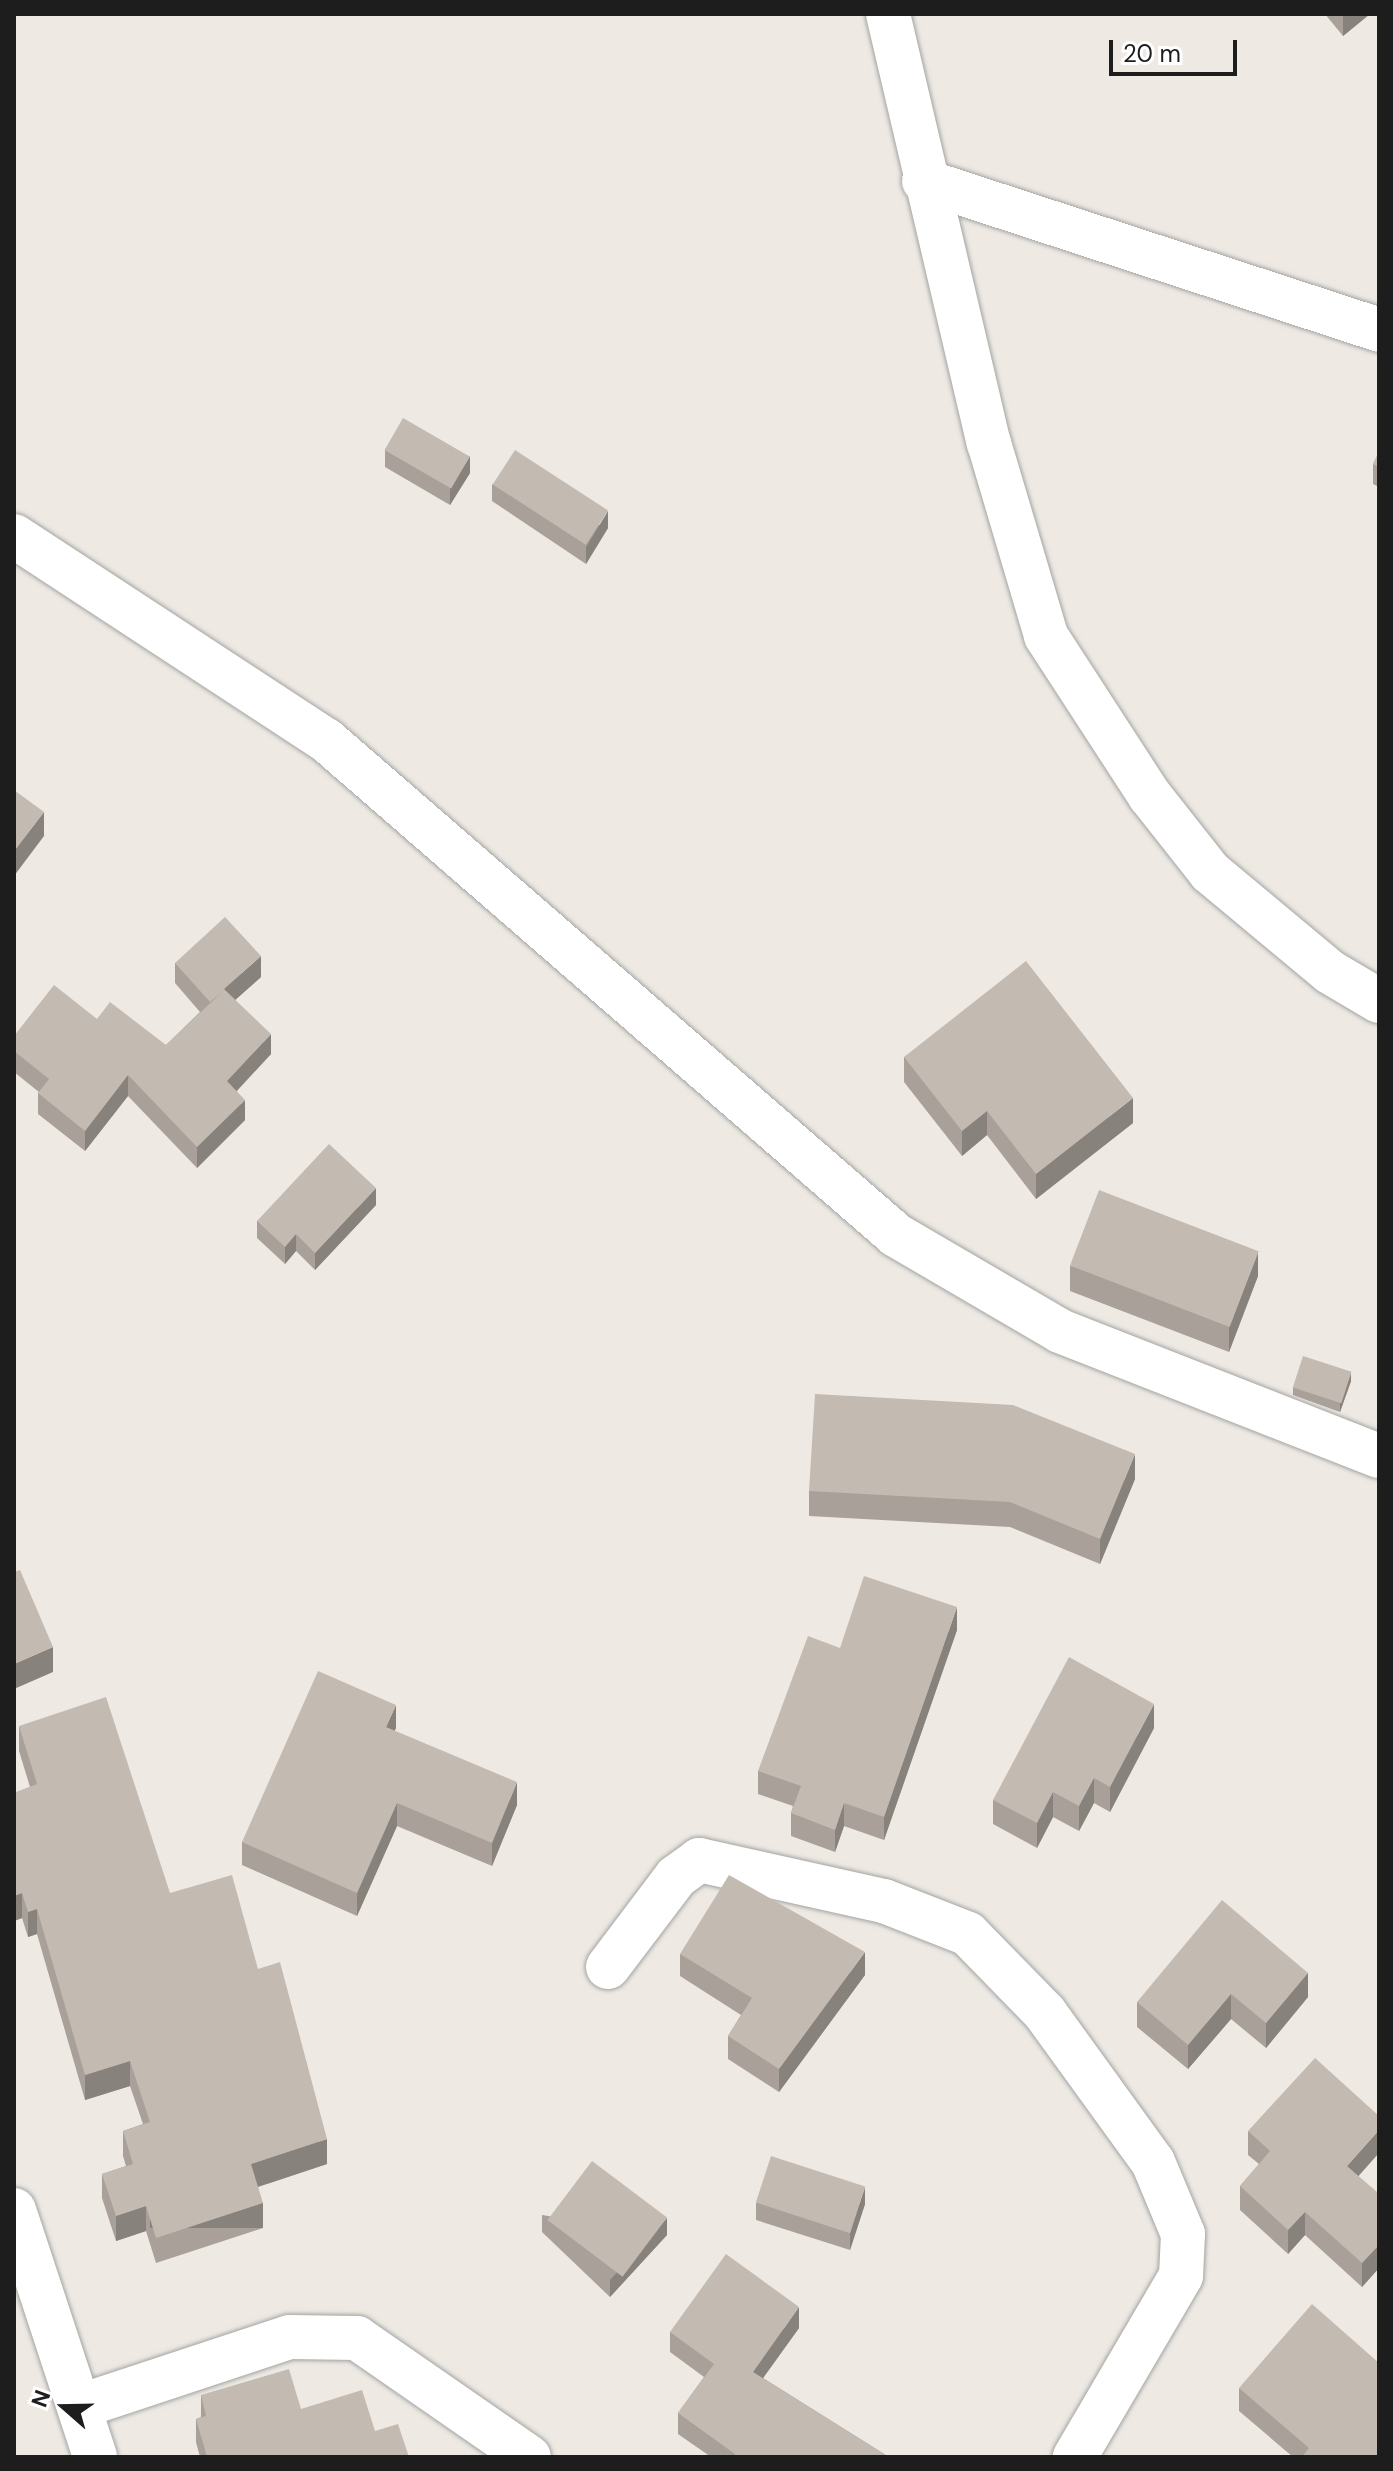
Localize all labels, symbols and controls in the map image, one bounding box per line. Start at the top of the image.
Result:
scale bar [1113,24,1241,74]
text: 20 m [1123,38,1181,69]
north arrow [24,2367,104,2447]
text: N [25,2386,57,2411]

